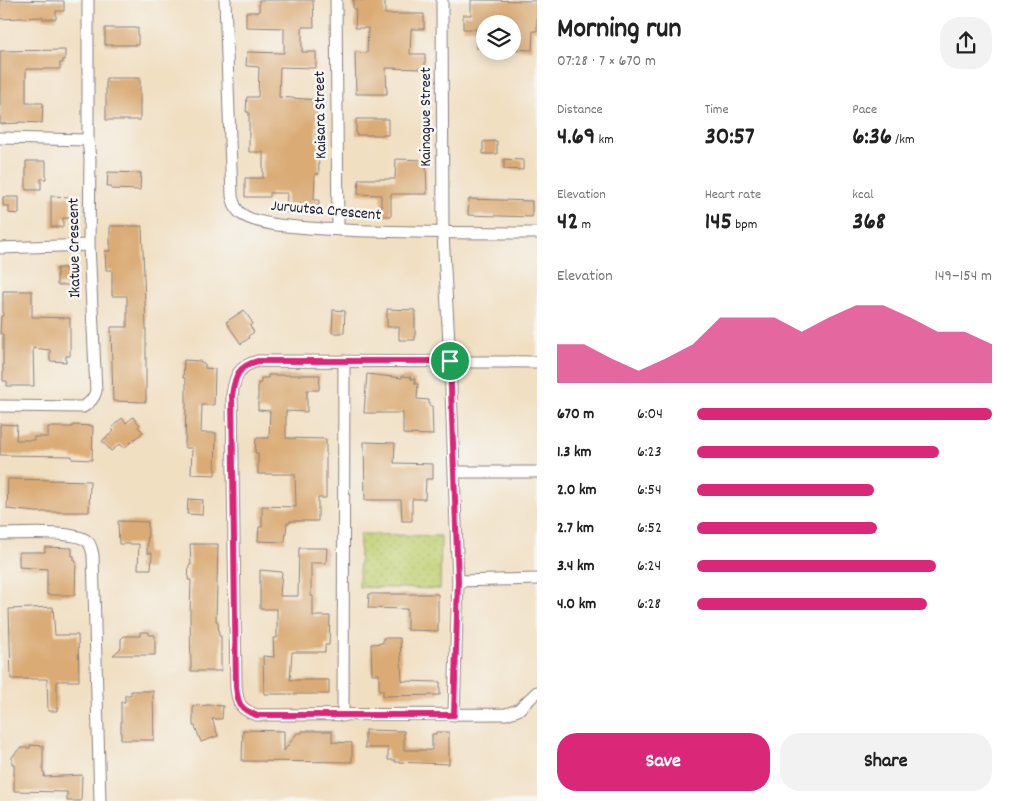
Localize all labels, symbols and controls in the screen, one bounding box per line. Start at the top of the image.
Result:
text: Morning run [557,11,681,51]
map controls [476,15,521,60]
button: layers [476,15,521,60]
button: share [940,17,992,69]
text: 07:28 · 7 × 670 m [557,50,656,73]
street label: Kainagwe Street [415,67,438,167]
street label: Kaisara Street [309,71,333,159]
text: Distance [557,100,603,120]
text: Time [705,100,729,120]
text: Pace [852,100,877,120]
text: 4.69 [557,120,595,156]
text: 30:57 [705,120,755,156]
text: 6:36 [852,120,892,156]
text: km [595,130,614,150]
text: /km [892,130,915,150]
text: Elevation [557,185,606,205]
text: Heart rate [705,185,761,205]
text: kcal [852,185,874,205]
street label: Juruutsa Crescent [270,195,382,227]
street label: Ikatwe Crescent [63,198,87,298]
text: 42 [557,205,578,241]
text: 145 [705,205,732,241]
text: 368 [852,205,886,241]
text: m [578,215,591,235]
text: bpm [732,215,757,235]
text: Elevation [557,265,613,288]
text: 149–154 m [934,265,992,288]
pin [429,340,471,382]
icon: arrive [436,347,464,375]
text: 670 m [557,403,594,426]
text: 6:04 [637,403,663,426]
text: 1.3 km [557,441,591,464]
text: 6:23 [637,441,662,464]
text: 2.0 km [557,479,597,502]
text: 6:54 [637,479,662,502]
text: 2.7 km [557,517,594,540]
text: 6:52 [637,517,662,540]
text: 3.4 km [557,555,595,578]
text: 6:24 [637,555,661,578]
text: 4.0 km [557,593,596,616]
text: 6:28 [637,593,661,616]
button: Save [557,733,770,791]
button: Share [780,733,992,791]

